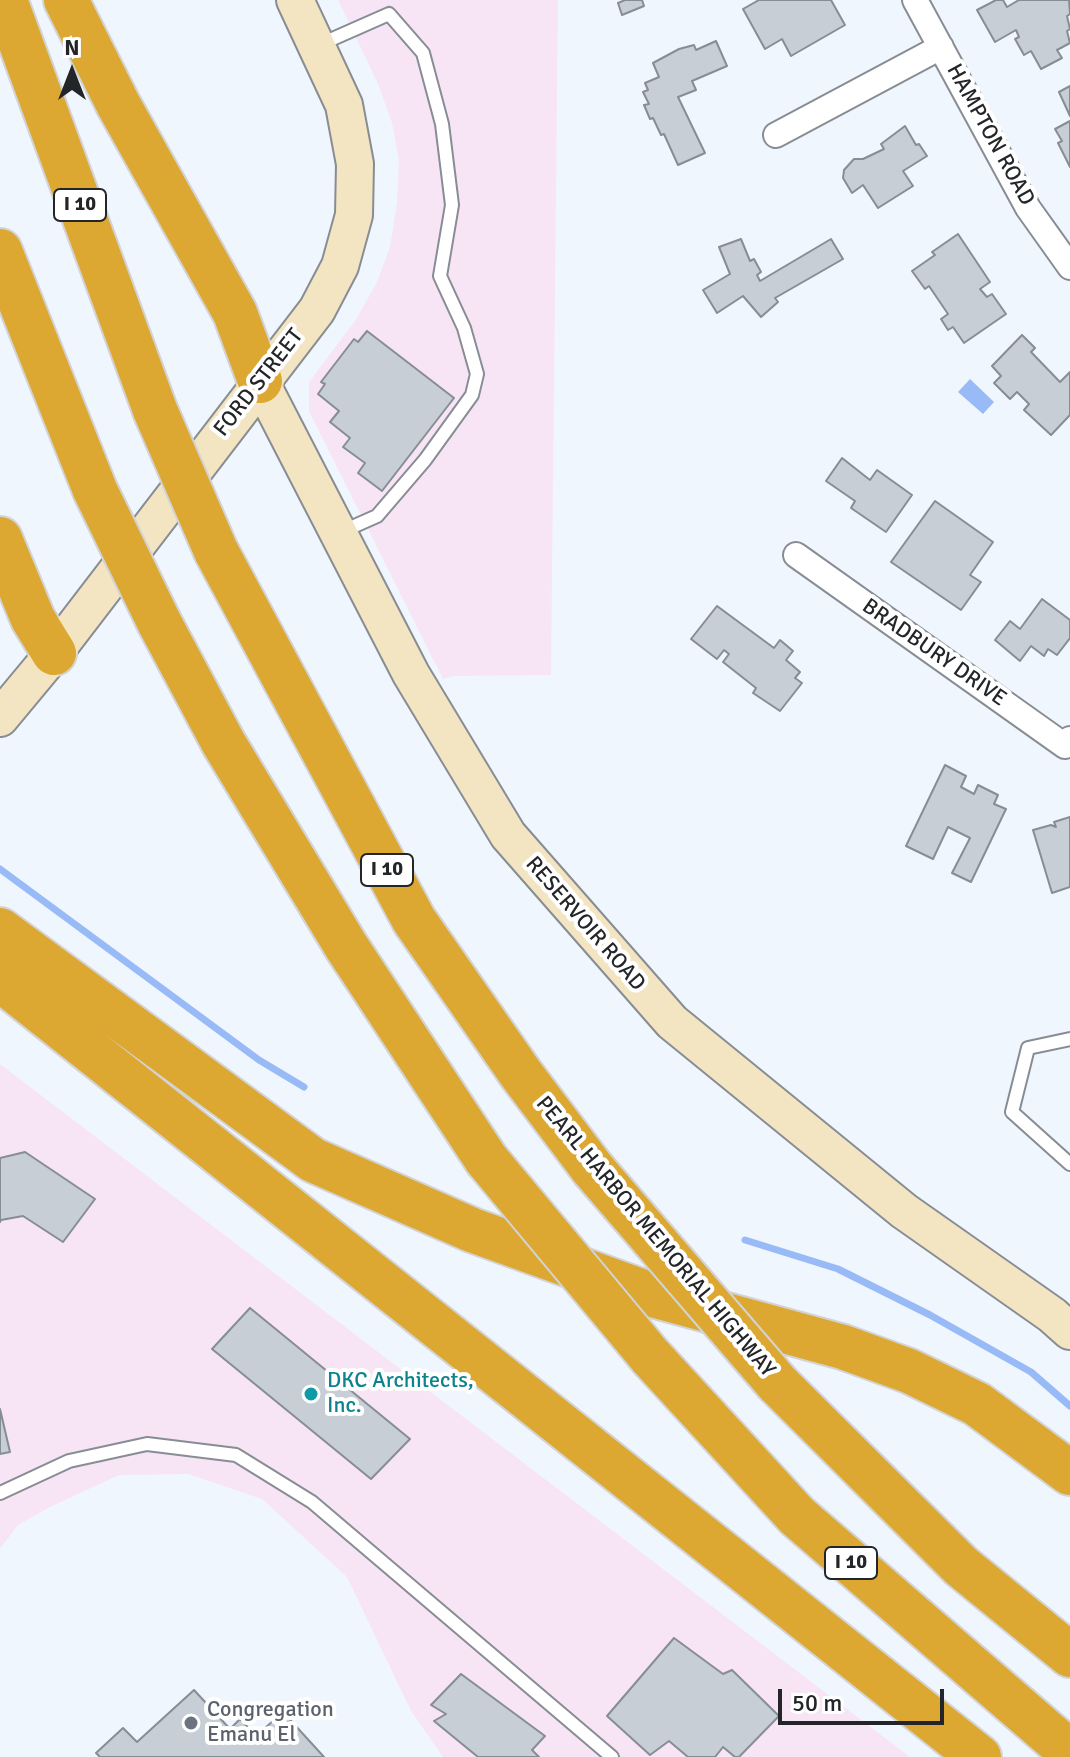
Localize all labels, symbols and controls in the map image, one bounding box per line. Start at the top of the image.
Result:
north arrow [32,32,112,112]
text: N [64,34,80,61]
street label: HAMPTON ROAD [940,60,1040,210]
road number: I 10 [54,189,106,221]
street label: FORD STREET [209,324,309,442]
street label: BRADBURY DRIVE [857,593,1011,713]
street label: RESERVOIR ROAD [520,851,650,997]
road number: I 10 [361,854,413,886]
street label: PEARL HARBOR MEMORIAL HIGHWAY [530,1091,780,1383]
place label: DKC Architects, Inc. [327,1368,474,1420]
marker: DKC Architects, Inc. [302,1385,320,1403]
road number: I 10 [825,1547,877,1579]
scale bar [782,1673,948,1723]
text: 50 m [792,1688,842,1718]
place label: Congregation Emanu El [207,1697,334,1748]
marker: Congregation Emanu El [182,1714,200,1732]

